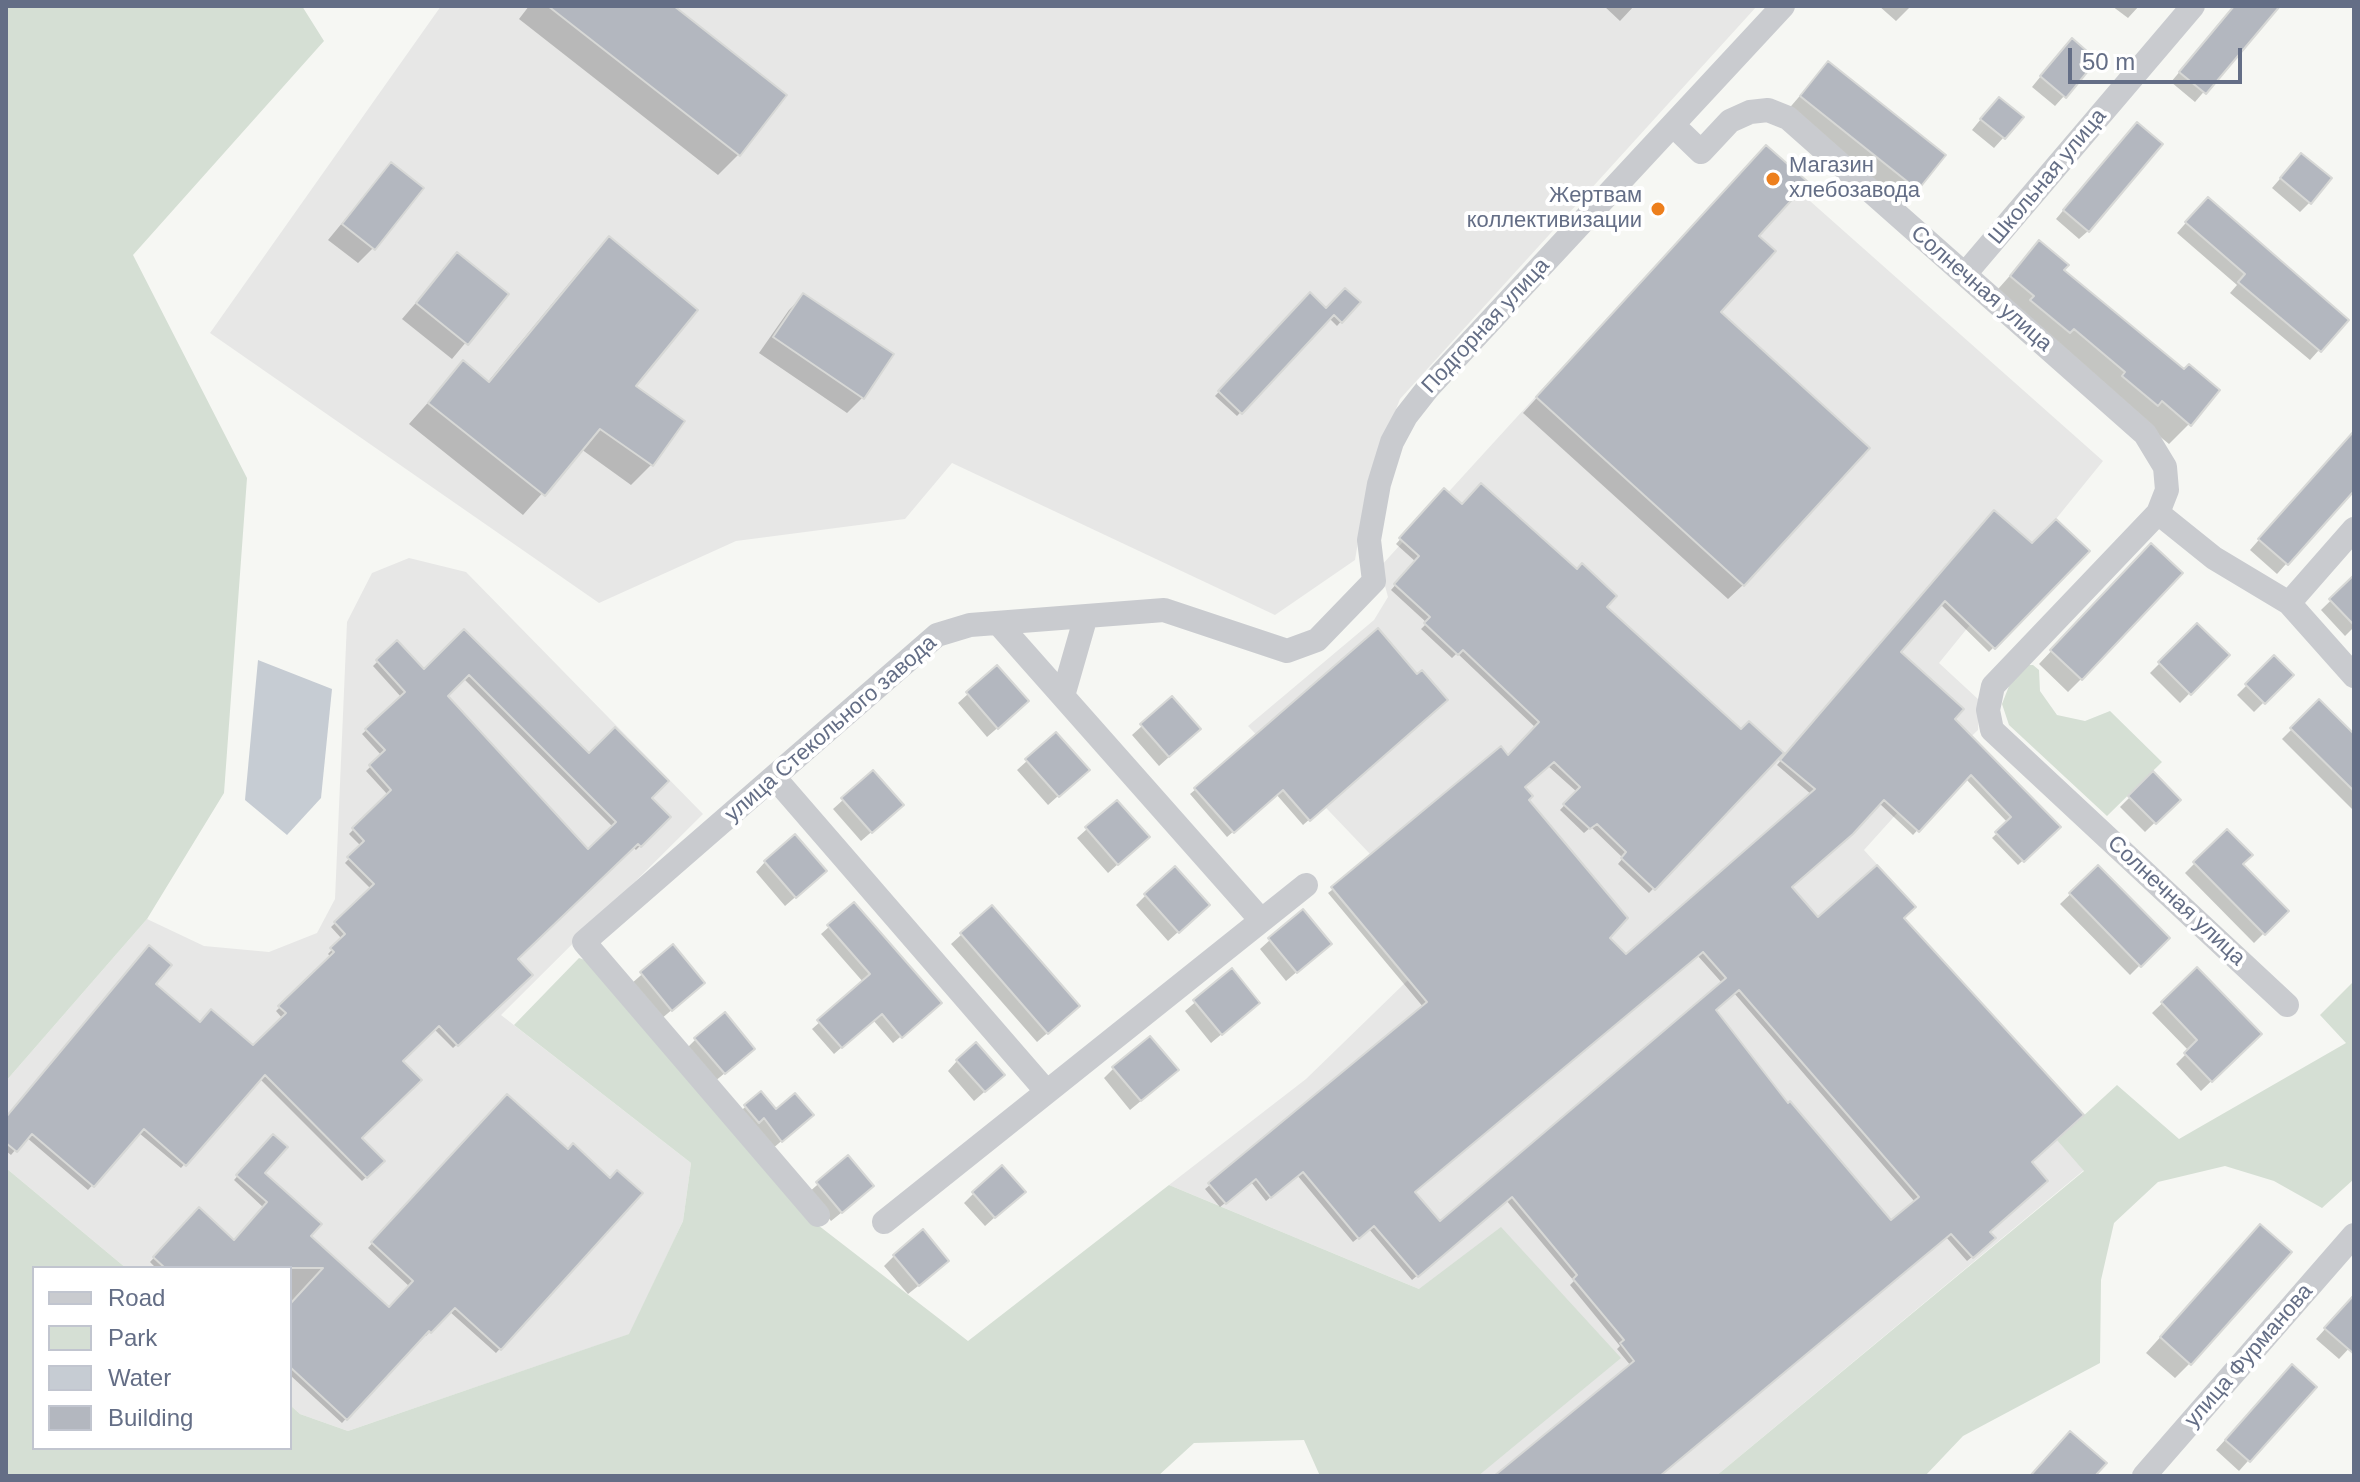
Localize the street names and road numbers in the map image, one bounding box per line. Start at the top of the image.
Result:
street label: Школьная улица [1984,104,2112,250]
street label: Солнечная улица [1905,220,2057,358]
street label: Подгорная улица [1417,253,1555,399]
street label: улица Стекольного завода [720,630,942,828]
street label: Солнечная улица [2102,830,2250,972]
street label: улица Фурманова [2179,1279,2319,1433]

